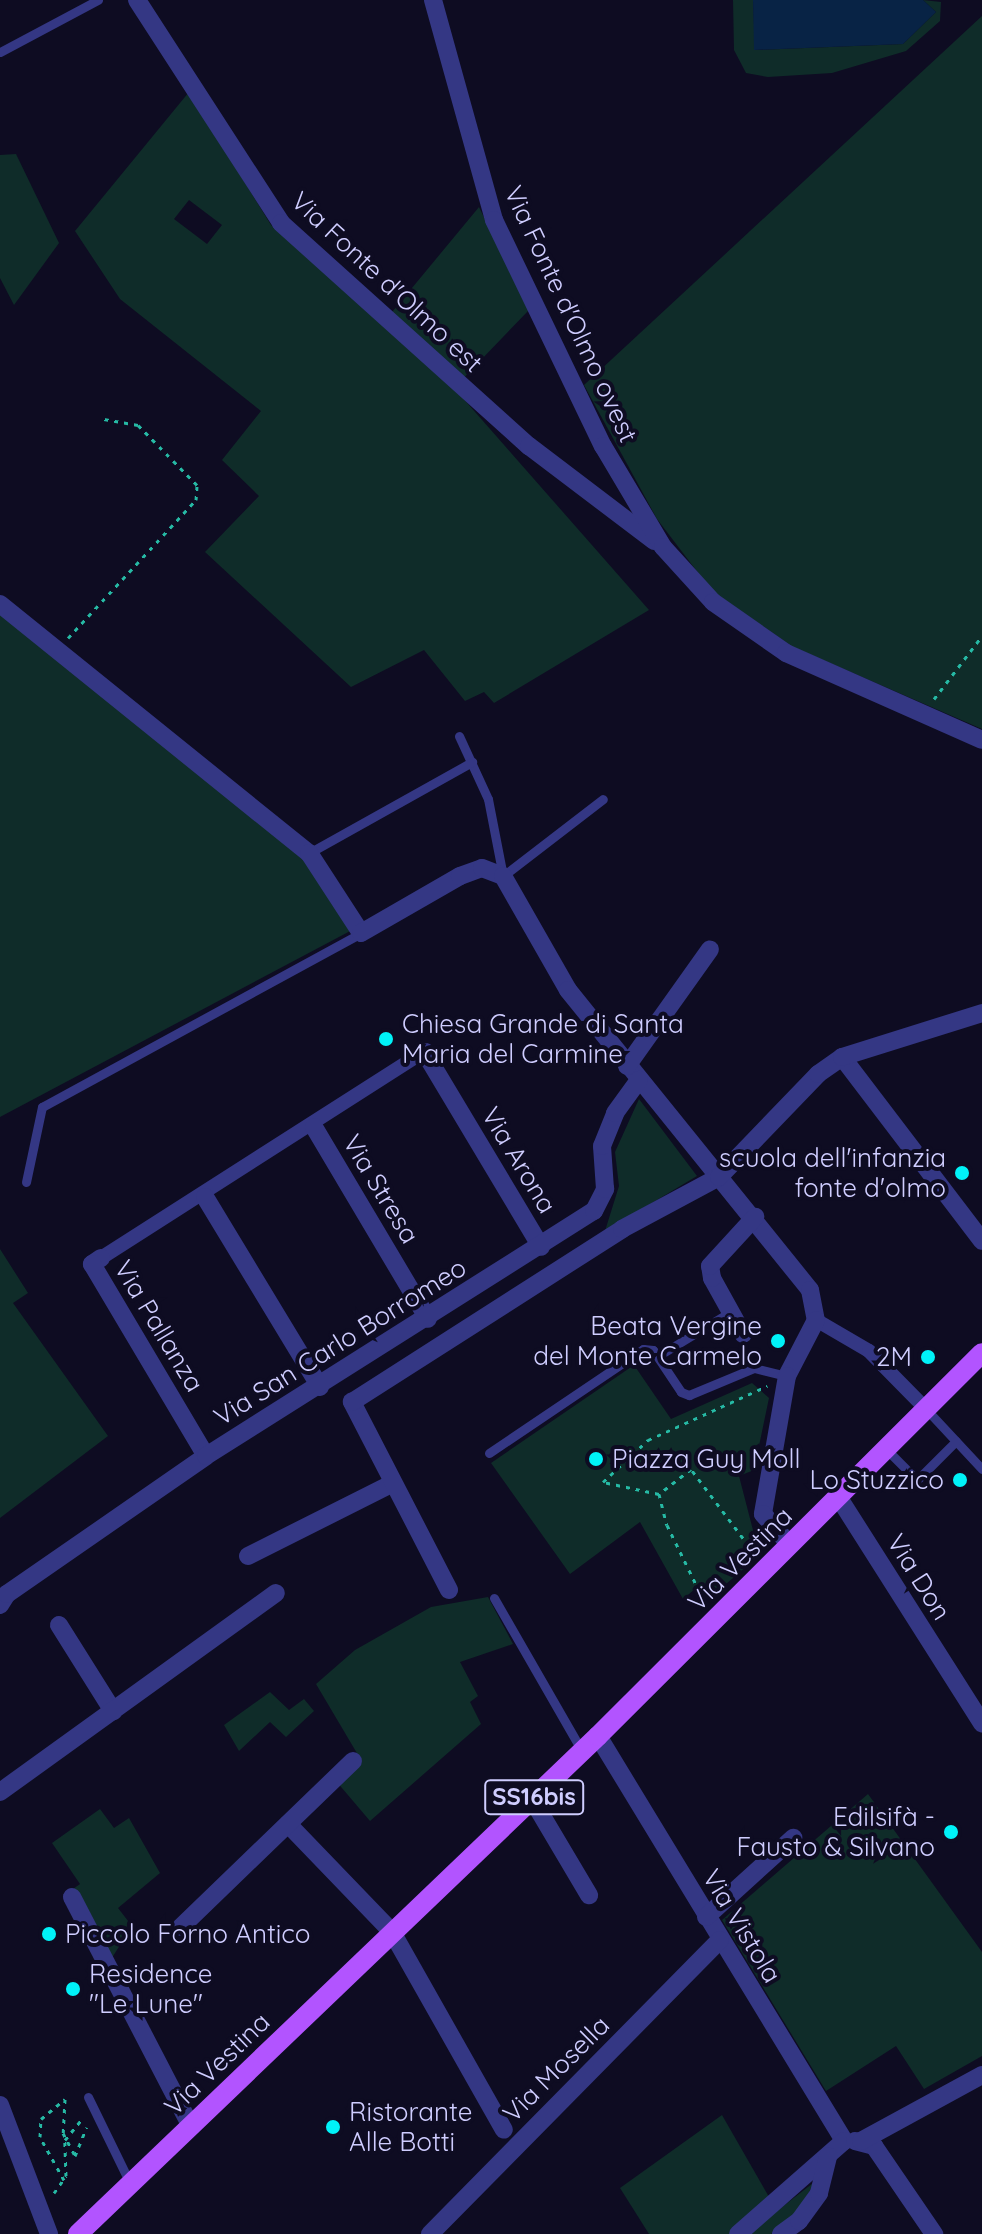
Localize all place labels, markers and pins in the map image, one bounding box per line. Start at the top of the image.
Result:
place label: Chiesa Grande di Santa Maria del Carmine [402,1008,684,1070]
marker: Chiesa Grande di Santa Maria del Carmine [377,1030,395,1048]
place label: scuola dell'infanzia fonte d'olmo [719,1142,946,1204]
marker: scuola dell'infanzia fonte d'olmo [953,1164,971,1182]
place label: Beata Vergine del Monte Carmelo [533,1310,762,1372]
marker: Beata Vergine del Monte Carmelo [769,1332,787,1350]
place label: 2M [876,1341,912,1373]
marker: 2M [919,1348,937,1366]
place label: Piazza Guy Moll [612,1443,800,1475]
marker: Piazza Guy Moll [587,1450,605,1468]
place label: Lo Stuzzico [810,1464,944,1496]
marker: Lo Stuzzico [951,1471,969,1489]
place label: Edilsifà - Fausto & Silvano [736,1801,935,1862]
marker: Edilsifà - Fausto & Silvano [942,1823,960,1841]
place label: Piccolo Forno Antico [65,1918,310,1950]
marker: Piccolo Forno Antico [40,1925,58,1943]
place label: Residence "Le Lune" [89,1958,212,2020]
marker: Residence "Le Lune" [64,1980,82,1998]
place label: Ristorante Alle Botti [349,2096,472,2158]
marker: Ristorante Alle Botti [324,2118,342,2136]

